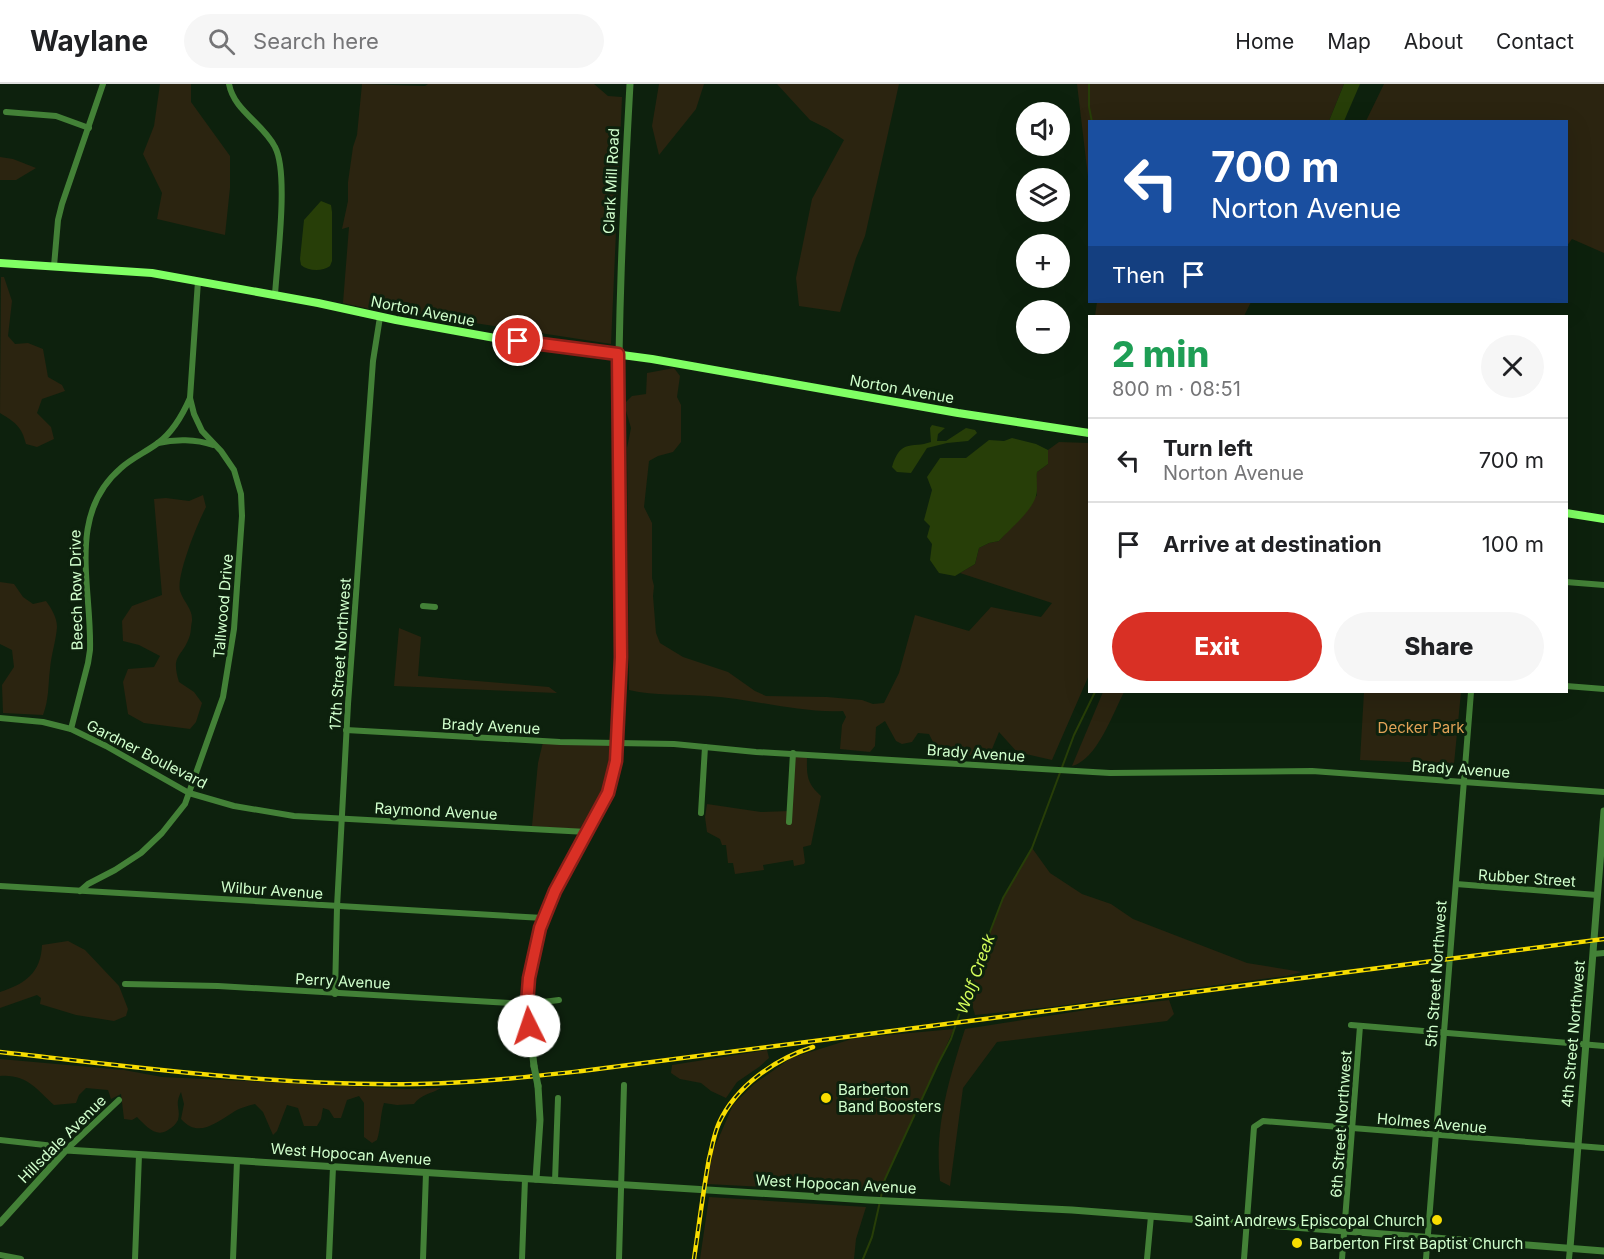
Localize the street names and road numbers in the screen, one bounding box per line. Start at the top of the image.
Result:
street label: Clark Mill Road [599,127,623,235]
street label: Norton Avenue [369,292,477,330]
street label: Norton Avenue [848,370,956,408]
street label: Beech Row Drive [65,529,87,651]
street label: Tallwood Drive [209,553,237,659]
street label: 17th Street Northwest [325,577,355,731]
street label: Brady Avenue [441,714,541,738]
street label: Gardner Boulevard [84,715,210,793]
street label: Brady Avenue [926,740,1026,766]
street label: Brady Avenue [1411,756,1511,782]
street label: Raymond Avenue [374,798,498,824]
street label: Rubber Street [1478,865,1577,891]
street label: Wilbur Avenue [220,877,324,903]
street label: 5th Street Northwest [1421,900,1451,1048]
street label: 4th Street Northwest [1557,959,1589,1108]
street label: Perry Avenue [295,969,391,993]
street label: 6th Street Northwest [1326,1050,1356,1198]
street label: Hillsdale Avenue [14,1091,110,1187]
street label: Holmes Avenue [1376,1109,1488,1137]
street label: West Hopocan Avenue [270,1139,432,1169]
street label: West Hopocan Avenue [755,1170,917,1198]

